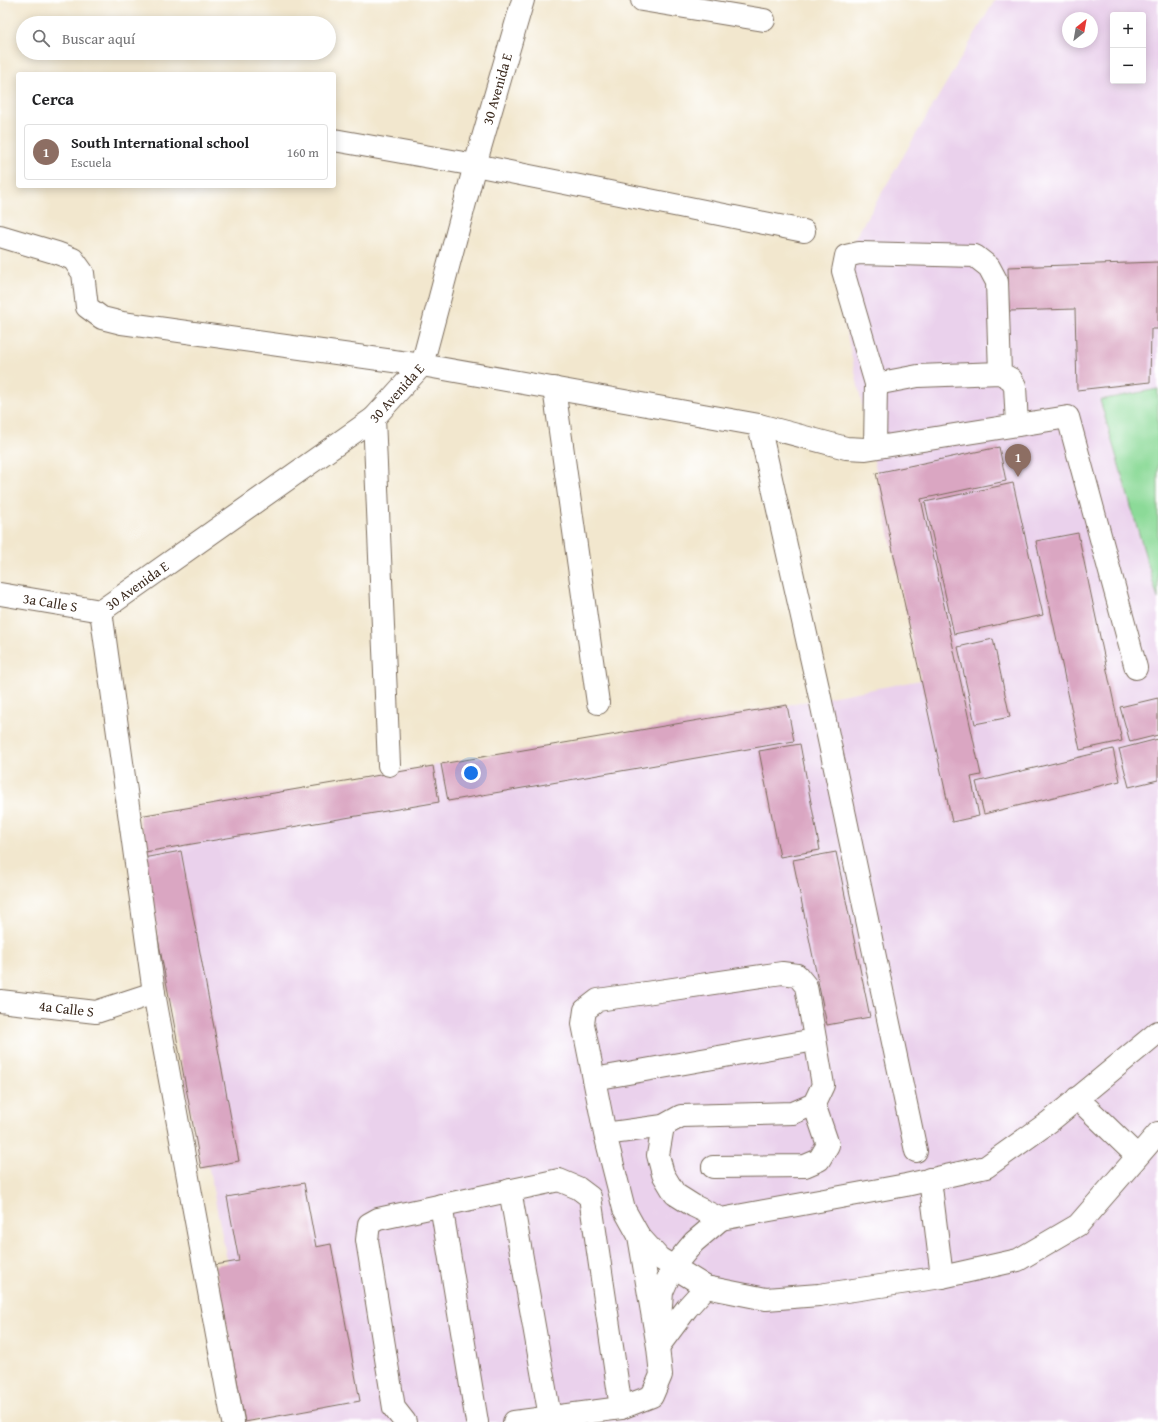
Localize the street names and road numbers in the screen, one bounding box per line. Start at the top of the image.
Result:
street label: 30 Avenida E [477,51,517,127]
street label: 30 Avenida E [364,359,429,427]
street label: 30 Avenida E [101,556,173,615]
street label: 3a Calle S [21,588,79,617]
street label: 4a Calle S [38,996,95,1022]

